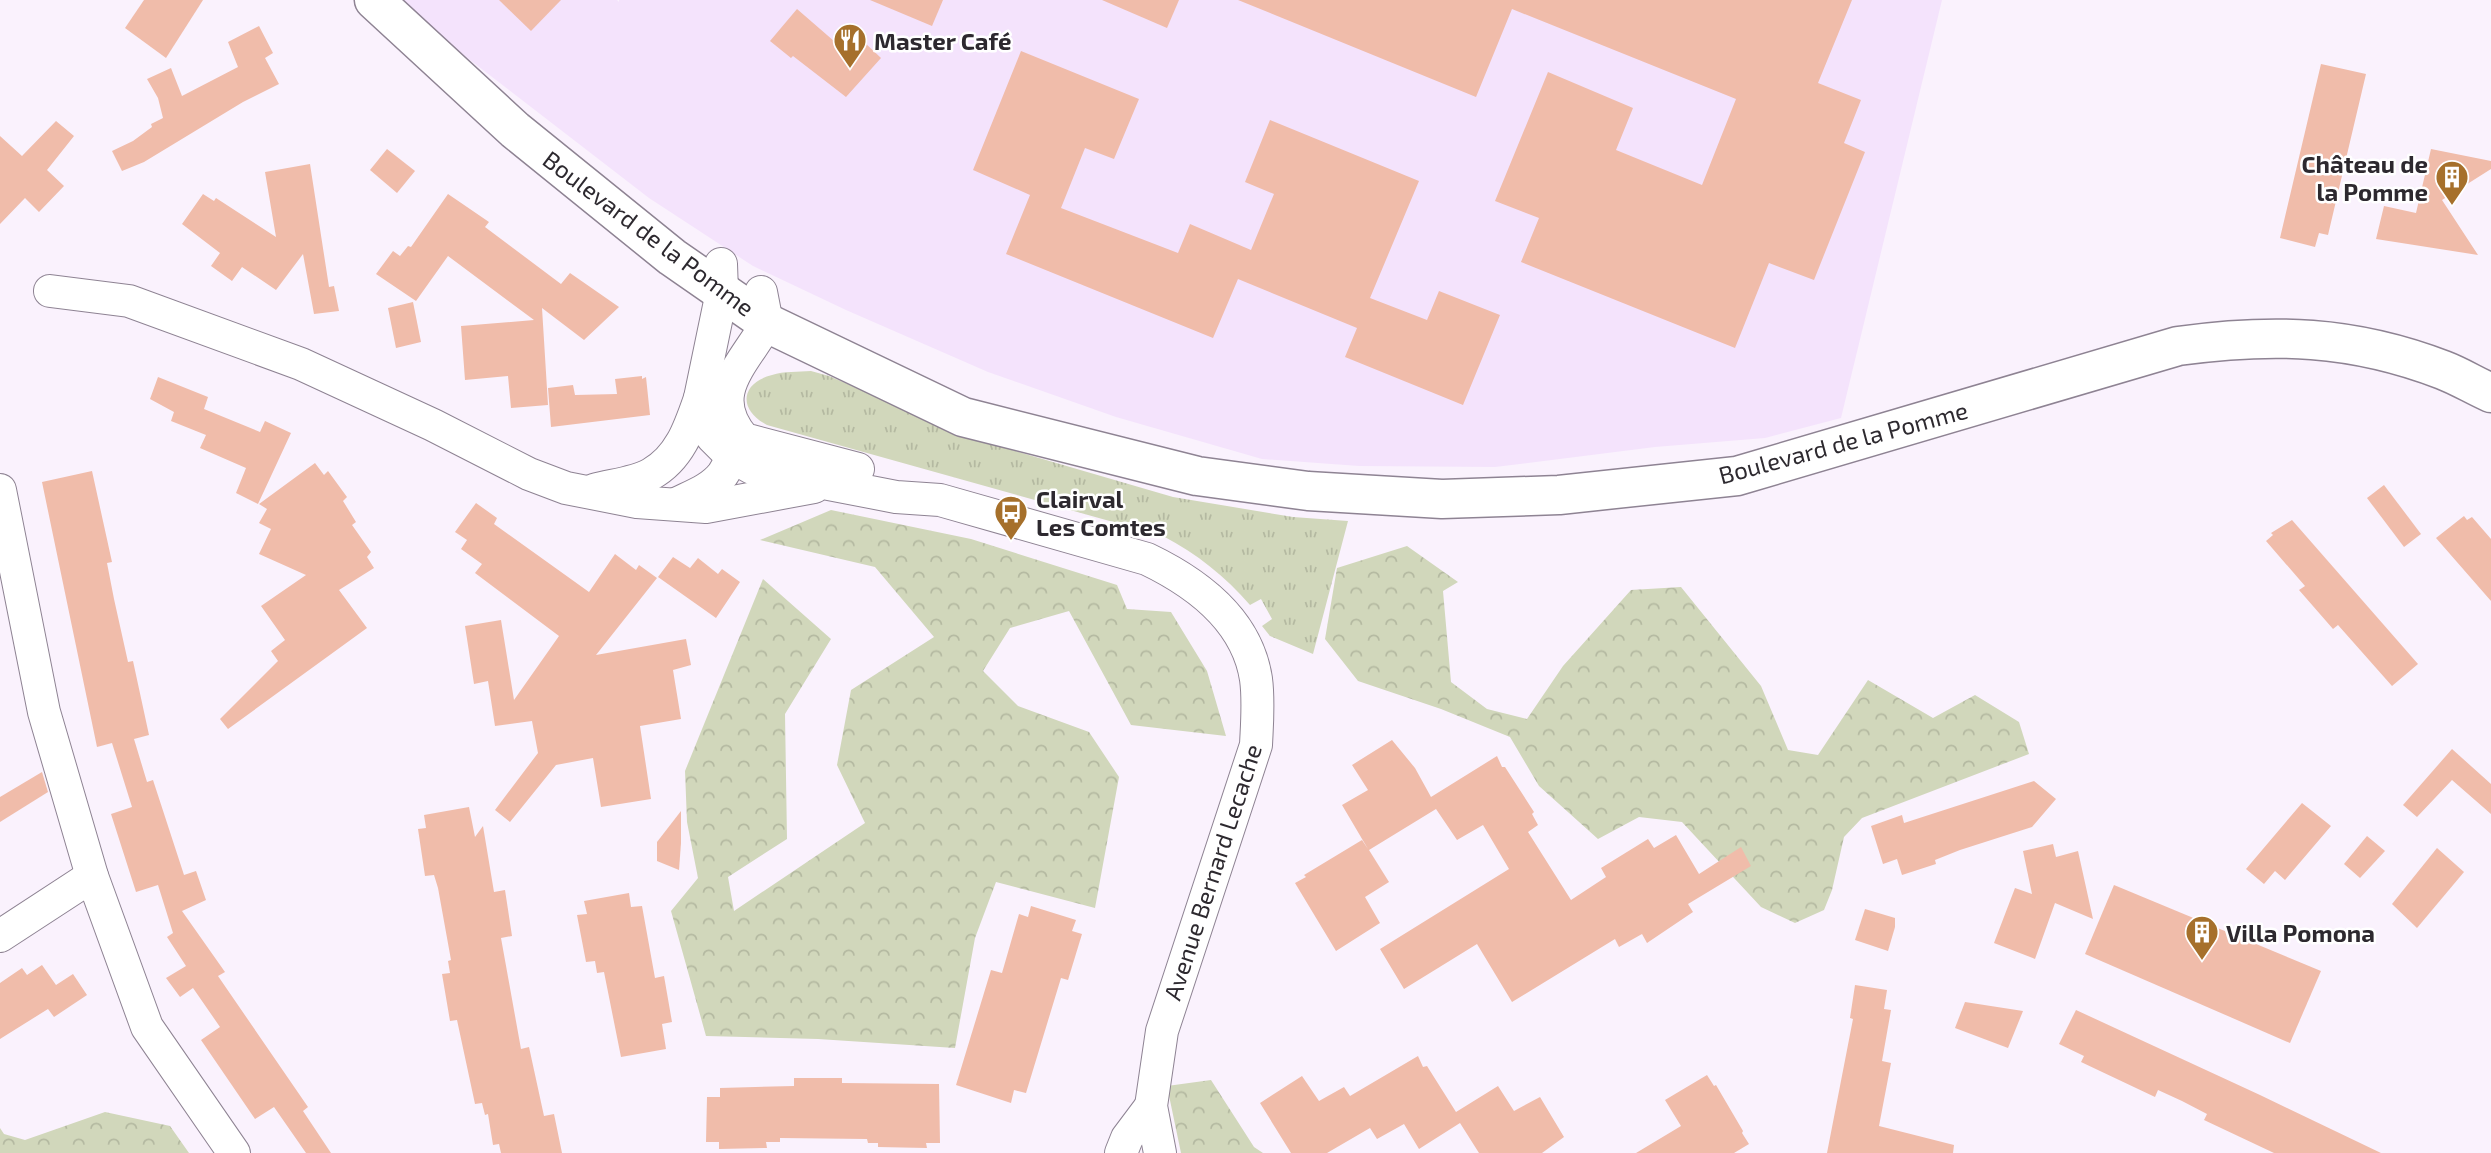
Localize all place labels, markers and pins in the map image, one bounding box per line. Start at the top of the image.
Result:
restaurant icon: Master Café [831,21,869,70]
place label: Master Café [874,26,1012,55]
place label: Château de la Pomme [2301,149,2428,206]
building icon: Château de la Pomme [2433,158,2471,207]
place label: Clairval Les Comtes [1036,484,1166,541]
bus stop icon: Clairval Les Comtes [992,493,1030,542]
building icon: Villa Pomona [2183,913,2221,962]
place label: Villa Pomona [2226,918,2375,947]

